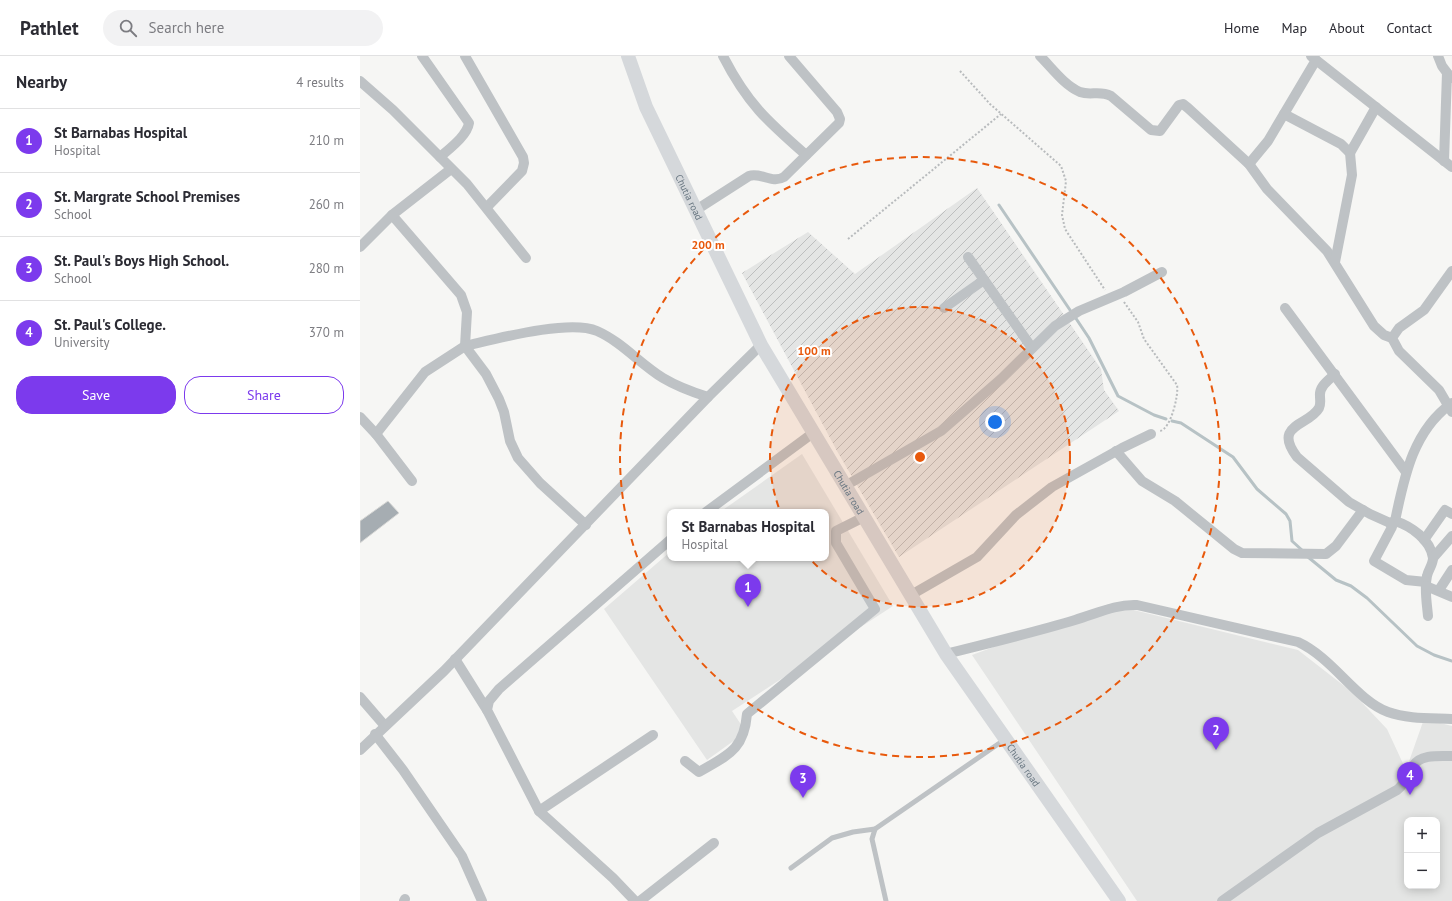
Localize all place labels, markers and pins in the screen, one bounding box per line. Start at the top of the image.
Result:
centre of rings [913,450,927,464]
pin: 1 [735,574,761,607]
pin: 2 [1203,717,1229,750]
pin: 4 [1397,762,1423,795]
pin: 3 [790,765,816,798]

